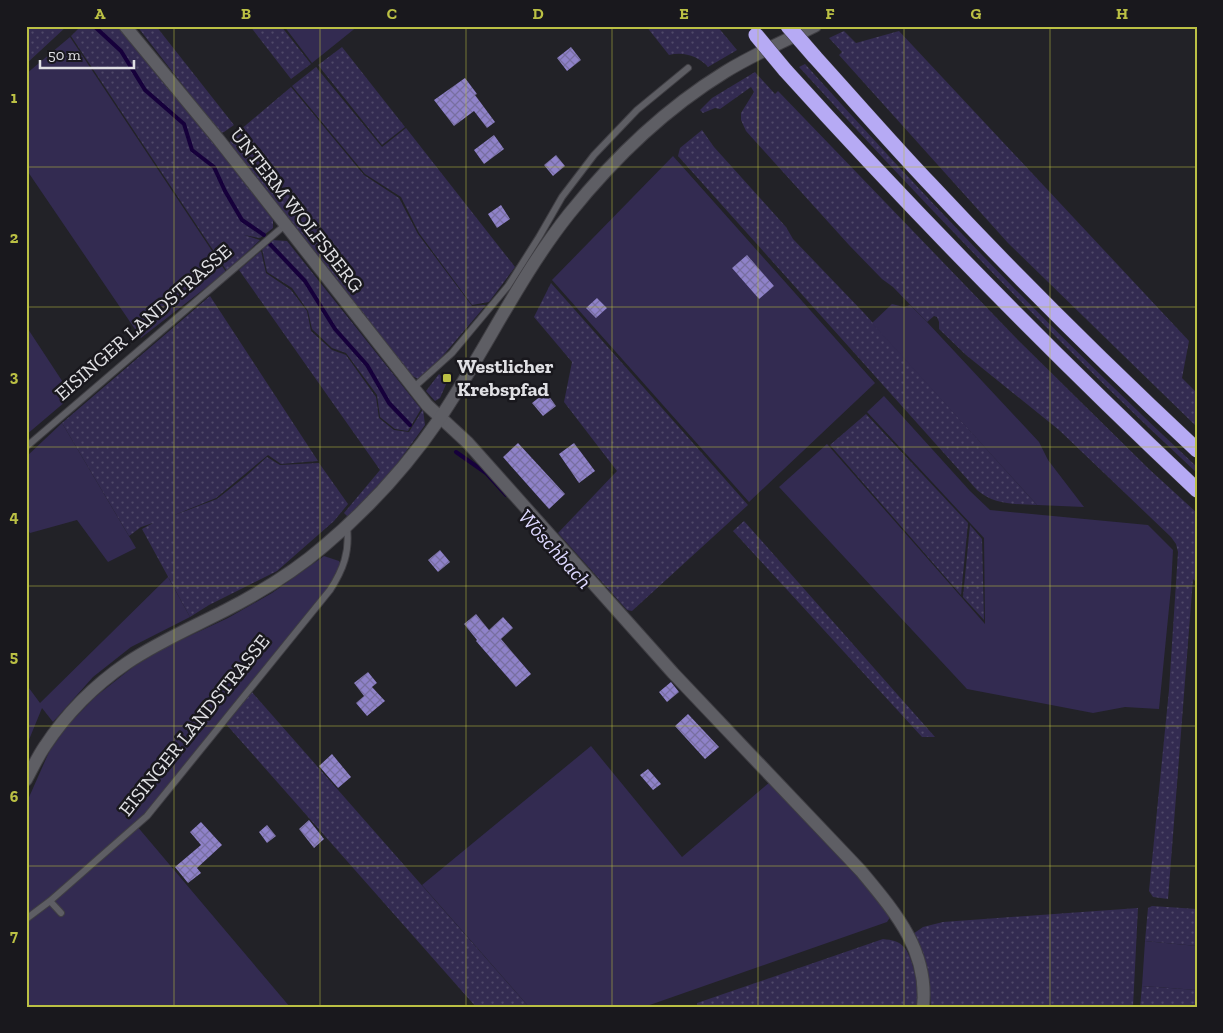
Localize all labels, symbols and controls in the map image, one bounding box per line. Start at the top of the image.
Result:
text: A [95,4,106,23]
text: B [241,4,251,23]
text: C [387,4,397,23]
text: D [532,4,544,23]
text: E [679,4,689,23]
text: F [825,4,835,23]
text: G [971,4,982,23]
text: H [1116,4,1128,23]
scale bar [40,38,134,70]
text: 50 m [48,46,81,64]
text: 1 [11,88,18,107]
street label: UNTERM WOLFSBERG [225,123,369,297]
text: 2 [10,228,19,247]
street label: EISINGER LANDSTRASSE [50,239,236,405]
place label: Westlicher Krebspfad [457,354,554,401]
text: 3 [10,367,19,386]
marker: Westlicher Krebspfad [441,372,453,384]
water label: Wöschbach [513,504,597,593]
text: 4 [9,507,19,526]
street label: EISINGER LANDSTRASSE [113,629,275,821]
text: 5 [10,647,18,666]
text: 6 [10,787,19,806]
text: 7 [10,926,18,945]

